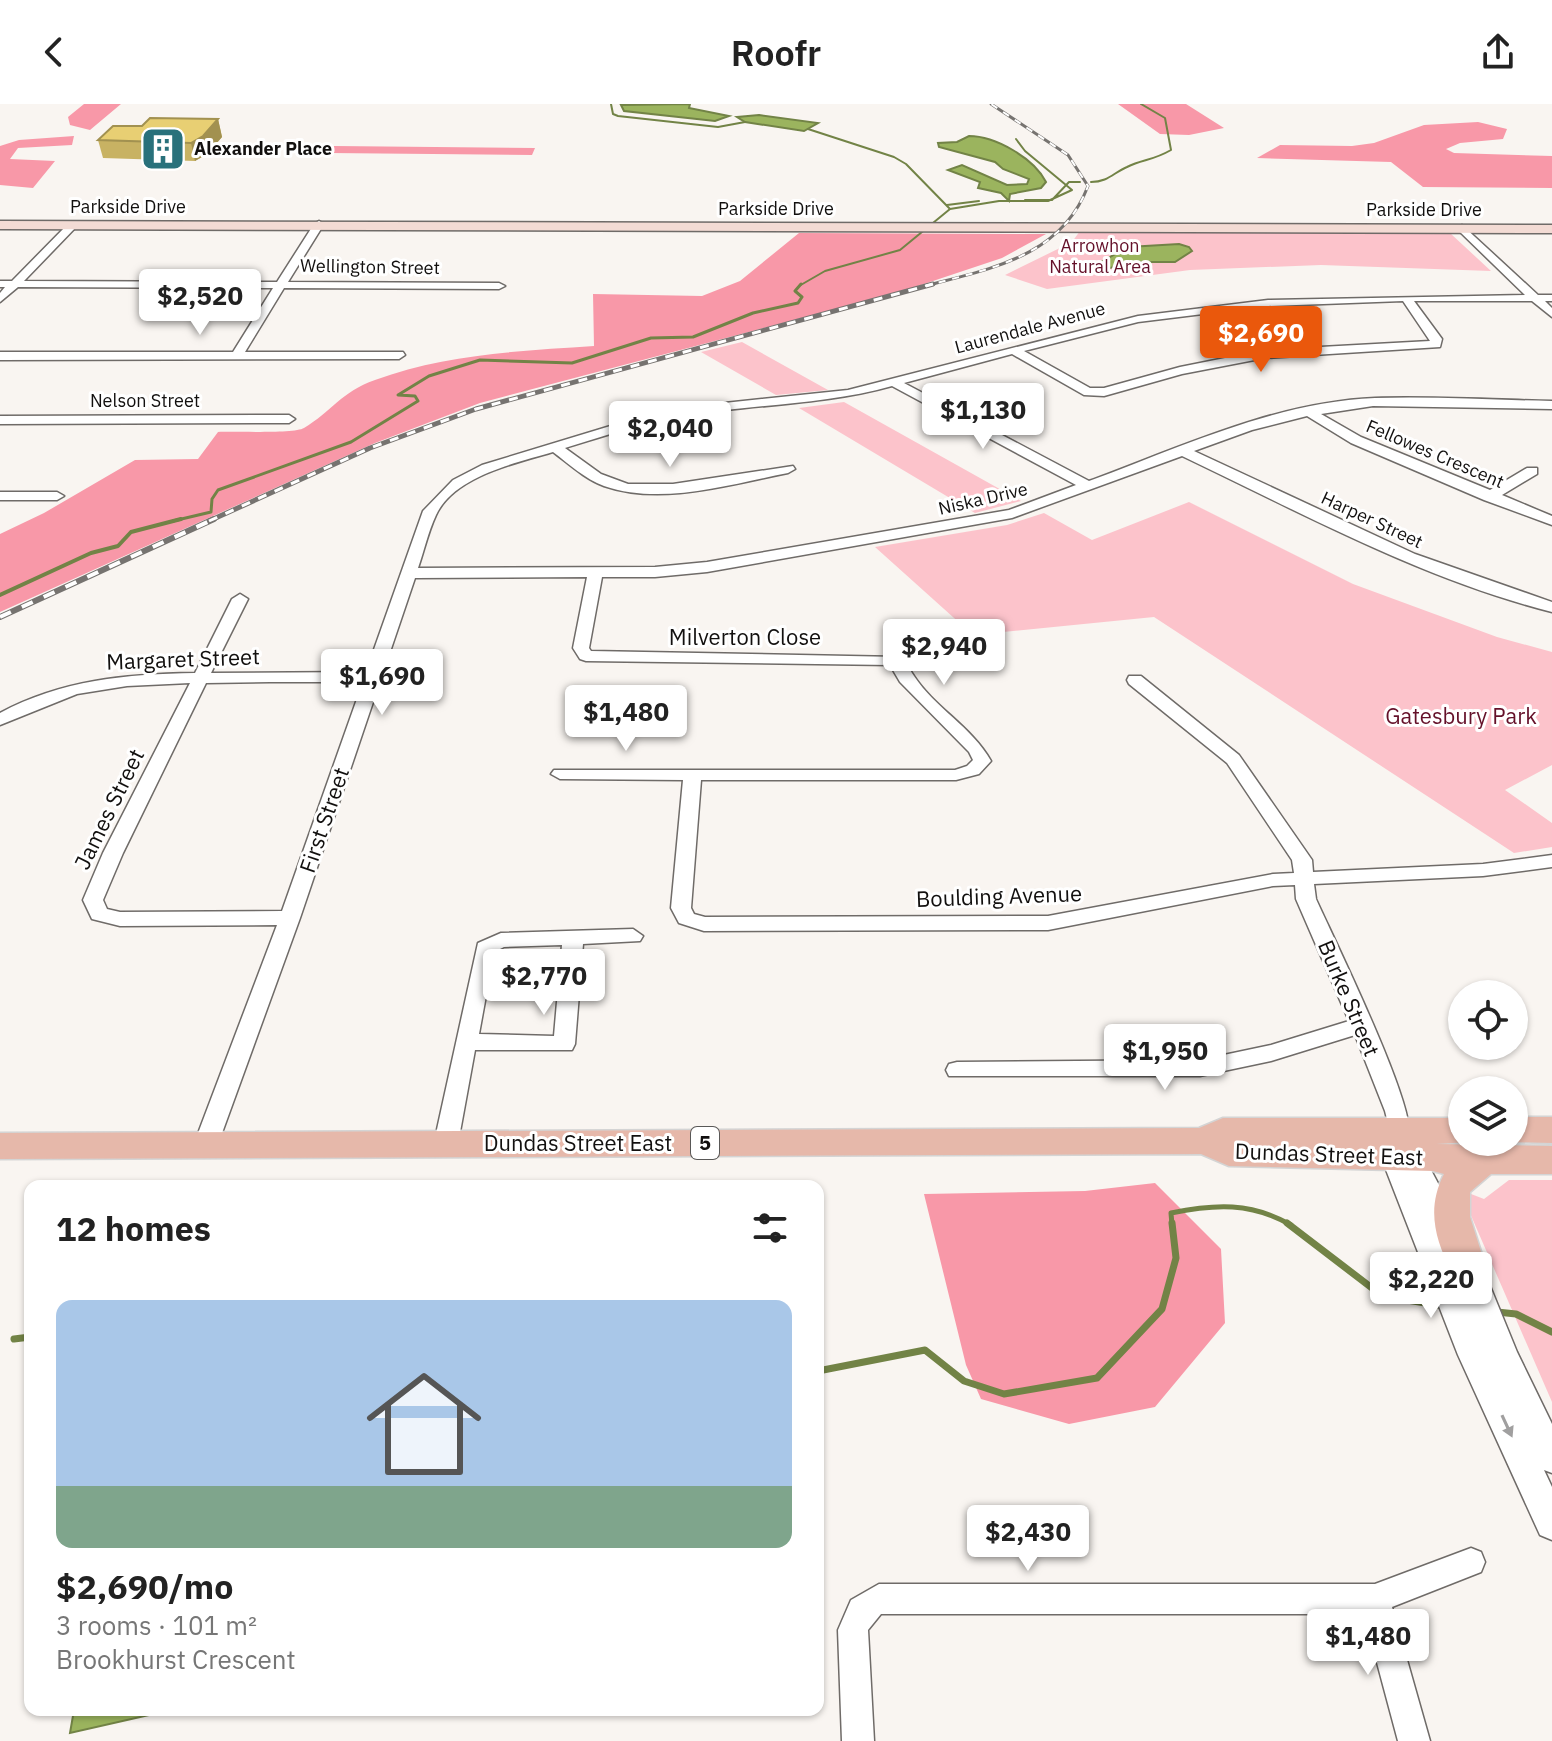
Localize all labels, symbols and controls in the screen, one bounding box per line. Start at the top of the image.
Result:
text: Roofr [731,29,821,76]
icon: back [32,30,76,74]
icon: share [1476,30,1520,74]
building icon: Alexander Place [139,125,187,173]
place label: Alexander Place [194,137,332,160]
street label: Parkside Drive [70,195,186,218]
street label: Parkside Drive [718,197,834,220]
street label: Parkside Drive [1366,198,1482,221]
park label: Arrowhon Natural Area [1049,234,1151,278]
street label: Wellington Street [300,254,440,279]
pin: $2,520 [135,269,265,337]
text: $2,520 [157,278,243,312]
street label: Laurendale Avenue [952,296,1108,359]
pin: $2,690 [1196,306,1326,374]
text: $2,690 [1218,315,1304,349]
pin: $1,130 [918,383,1048,451]
street label: Nelson Street [90,389,200,412]
text: $1,130 [940,392,1026,426]
pin: $2,040 [605,401,735,469]
text: $2,040 [627,410,713,444]
street label: Fellowes Crescent [1363,414,1508,493]
street label: Niska Drive [936,477,1030,520]
street label: Harper Street [1318,486,1427,553]
pin: $2,940 [879,619,1009,687]
street label: Milverton Close [669,622,821,651]
text: $2,940 [901,628,987,662]
street label: Margaret Street [106,641,260,676]
pin: $1,690 [317,649,447,717]
text: $1,690 [339,658,425,692]
pin: $1,480 [561,685,691,753]
text: $1,480 [583,694,669,728]
park label: Gatesbury Park [1385,701,1537,730]
street label: James Street [67,744,150,874]
street label: First Street [292,763,355,876]
street label: Boulding Avenue [915,878,1083,913]
street label: Burke Street [1312,935,1387,1060]
pin: $2,770 [479,949,609,1017]
text: $2,770 [501,958,587,992]
map controls [1448,980,1528,1156]
button: locate [1448,980,1528,1060]
pin: $1,950 [1100,1024,1230,1092]
text: $1,950 [1122,1033,1208,1067]
button: layers [1448,1076,1528,1156]
road number: 5 [691,1127,719,1159]
street label: Dundas Street East [484,1128,672,1157]
street label: Dundas Street East [1234,1136,1424,1171]
text: 12 homes [56,1206,211,1250]
icon: filters [748,1206,792,1250]
pin: $2,220 [1366,1252,1496,1320]
text: $2,220 [1388,1261,1474,1295]
icon: home [352,1352,496,1496]
one-way arrow [1500,1414,1513,1438]
pin: $2,430 [963,1505,1093,1573]
text: $2,430 [985,1514,1071,1548]
text: $2,690/mo [56,1564,233,1608]
text: 3 rooms · 101 m² [56,1608,257,1642]
pin: $1,480 [1303,1609,1433,1677]
text: $1,480 [1325,1618,1411,1652]
text: Brookhurst Crescent [56,1642,296,1676]

